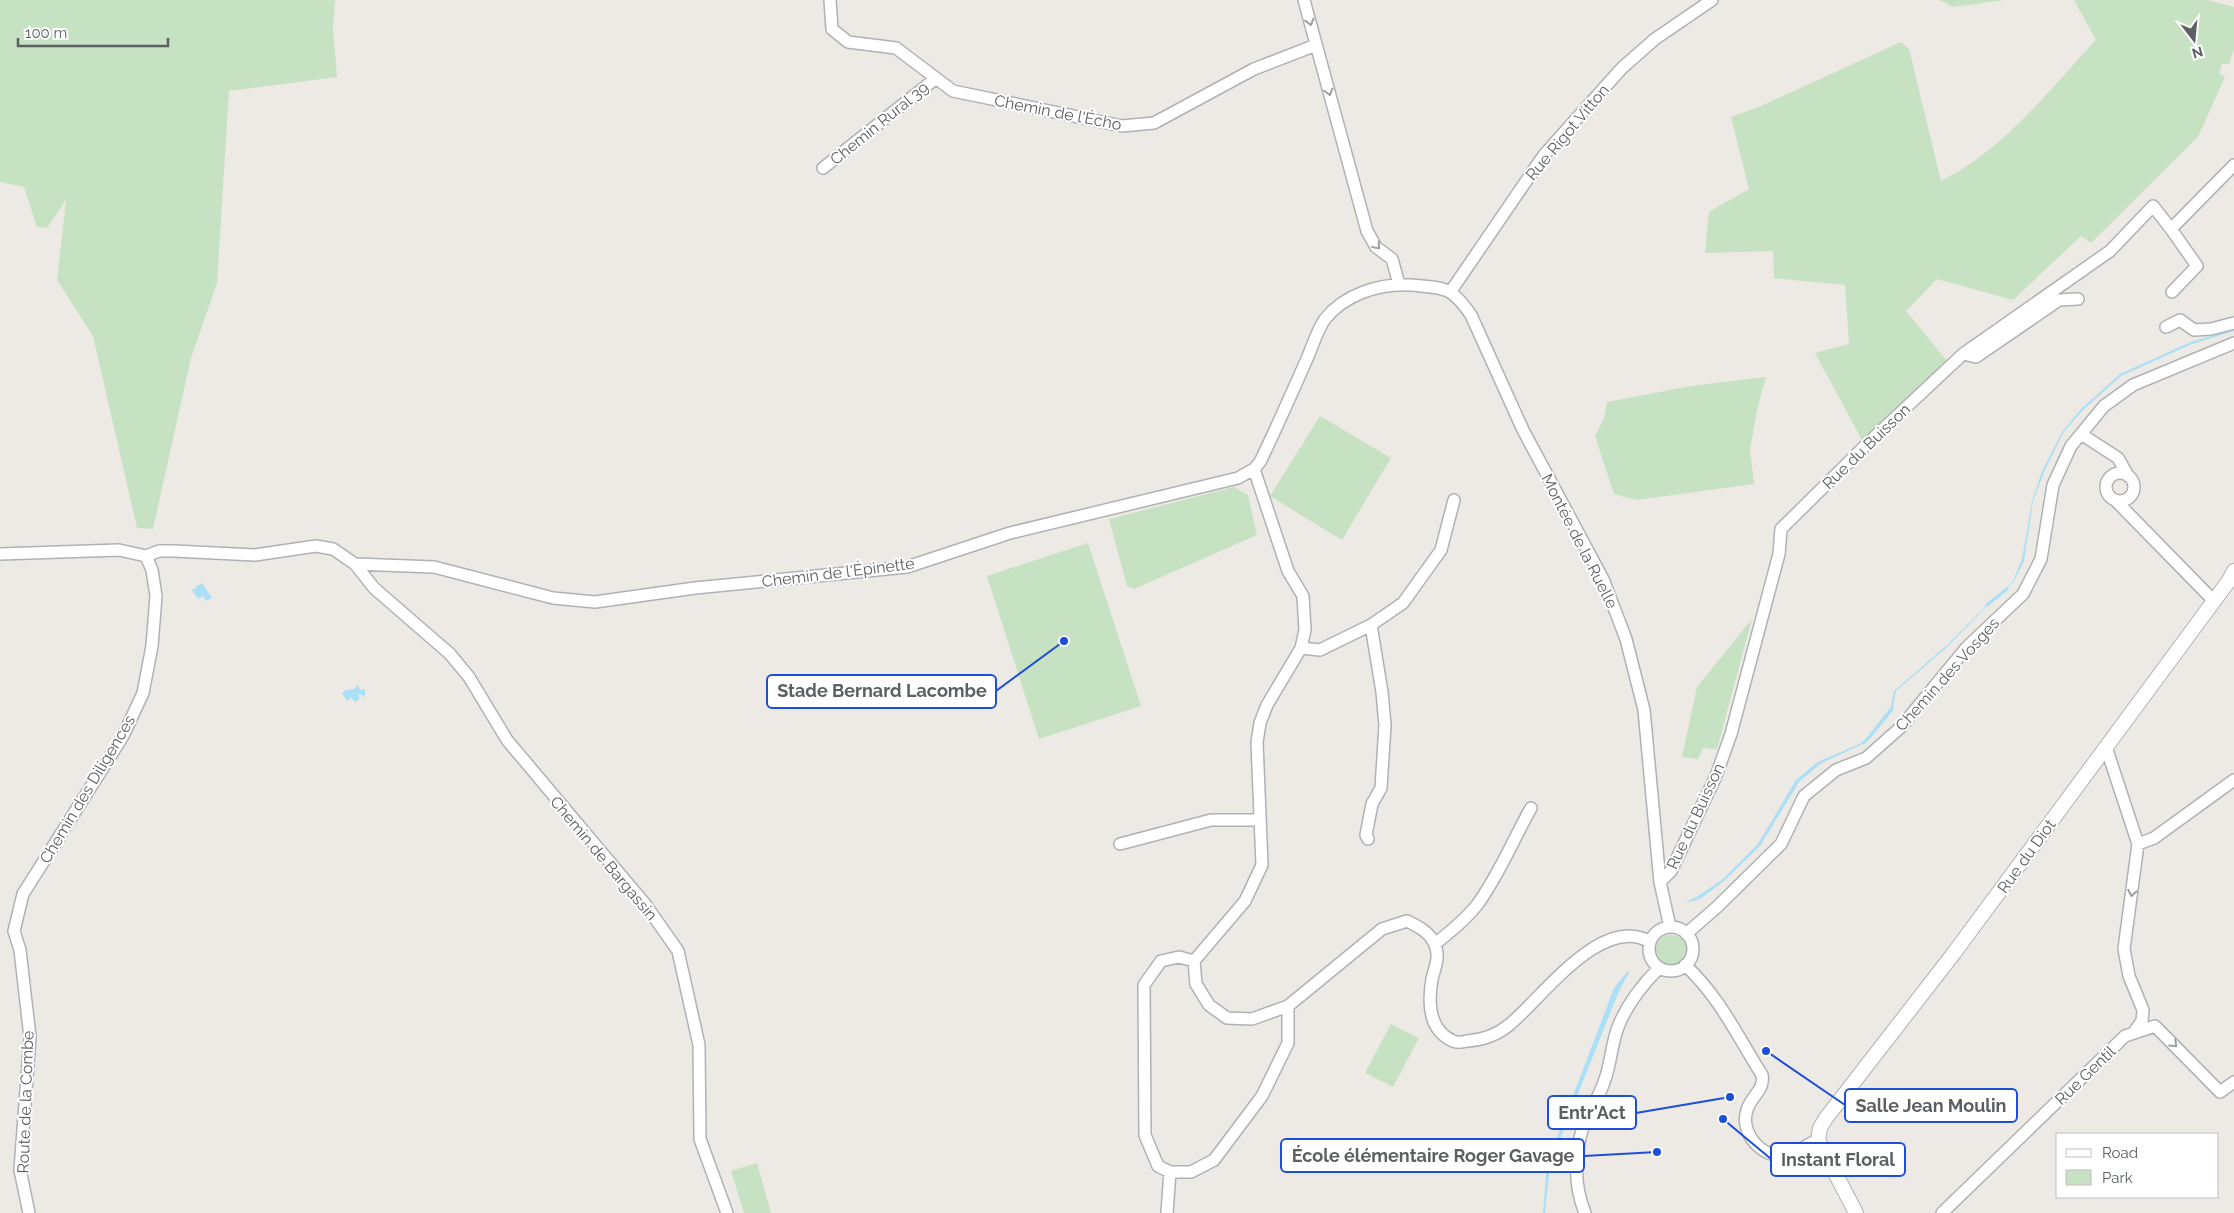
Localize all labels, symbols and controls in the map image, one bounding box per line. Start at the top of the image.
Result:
scale bar [18,15,168,47]
north arrow [2169,15,2219,65]
one-way arrow [1304,18,1315,27]
text: 100 m [25,24,67,42]
text: N [2190,43,2205,62]
street label: Chemin Rural 39 [826,78,932,169]
street label: Rue Rigot Vitton [1522,81,1613,184]
one-way arrow [1323,87,1333,95]
street label: Chemin de l'Écho [993,90,1123,134]
one-way arrow [1372,240,1381,249]
street label: Rue du Buisson [1818,400,1914,493]
street label: Montée de la Ruelle [1537,471,1622,612]
street label: Chemin de l'Épinette [761,553,915,591]
street label: Chemin des Vosges [1891,614,2003,735]
callout: Stade Bernard Lacombe [767,675,996,708]
text: Stade Bernard Lacombe [777,680,987,701]
street label: Chemin des Diligences [36,711,139,867]
street label: Rue du Buisson [1663,760,1728,872]
street label: Chemin de Bargassin [546,792,661,924]
street label: Rue du Diot [1993,815,2060,897]
one-way arrow [2128,888,2138,897]
street label: Route de la Combe [14,1030,37,1174]
one-way arrow [2168,1038,2177,1047]
street label: Rue Gentil [2051,1041,2120,1109]
callout: Salle Jean Moulin [1845,1089,2017,1122]
text: Salle Jean Moulin [1856,1095,2006,1116]
callout: Entr'Act [1548,1096,1636,1129]
text: Entr'Act [1558,1102,1626,1123]
legend [2056,1133,2219,1198]
callout: École élémentaire Roger Gavage [1281,1139,1584,1172]
callout: Instant Floral [1771,1143,1905,1176]
text: Road [2102,1144,2138,1162]
text: École élémentaire Roger Gavage [1292,1145,1575,1166]
text: Instant Floral [1781,1149,1895,1170]
text: Park [2102,1169,2133,1187]

